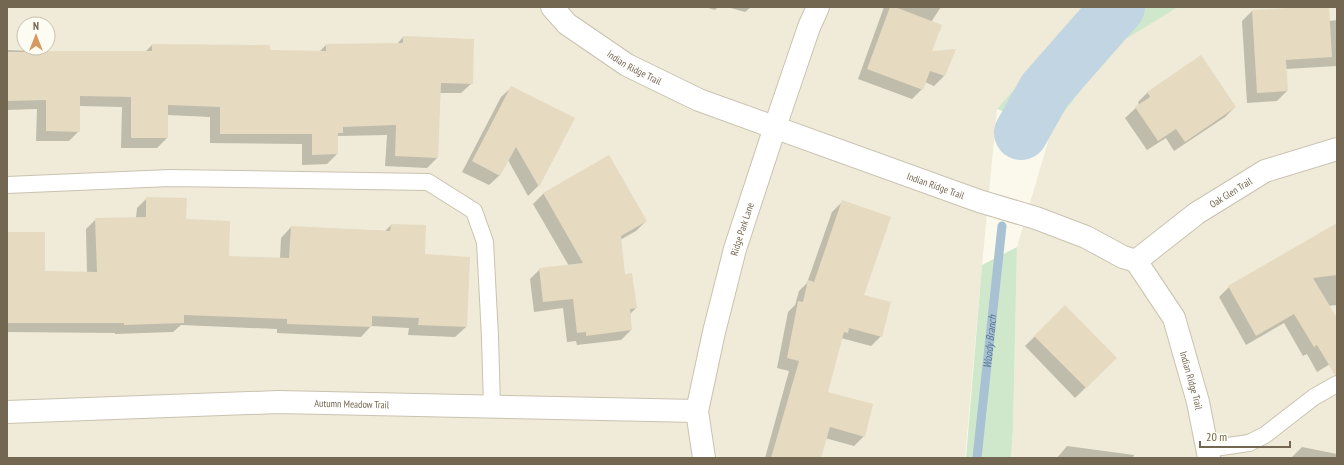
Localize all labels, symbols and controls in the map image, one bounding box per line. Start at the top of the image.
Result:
north arrow [16,16,56,56]
text: N [33,19,39,33]
street label: Indian Ridge Trail [605,47,664,88]
street label: Indian Ridge Trail [905,169,967,202]
street label: Oak Glen Trail [1207,174,1255,210]
street label: Ridge Park Lane [727,201,756,257]
water label: Woody Branch [980,313,999,369]
street label: Indian Ridge Trail [1177,350,1206,411]
street label: Autumn Meadow Trail [314,396,390,411]
scale bar [1200,423,1290,449]
text: 20 m [1206,429,1227,444]

